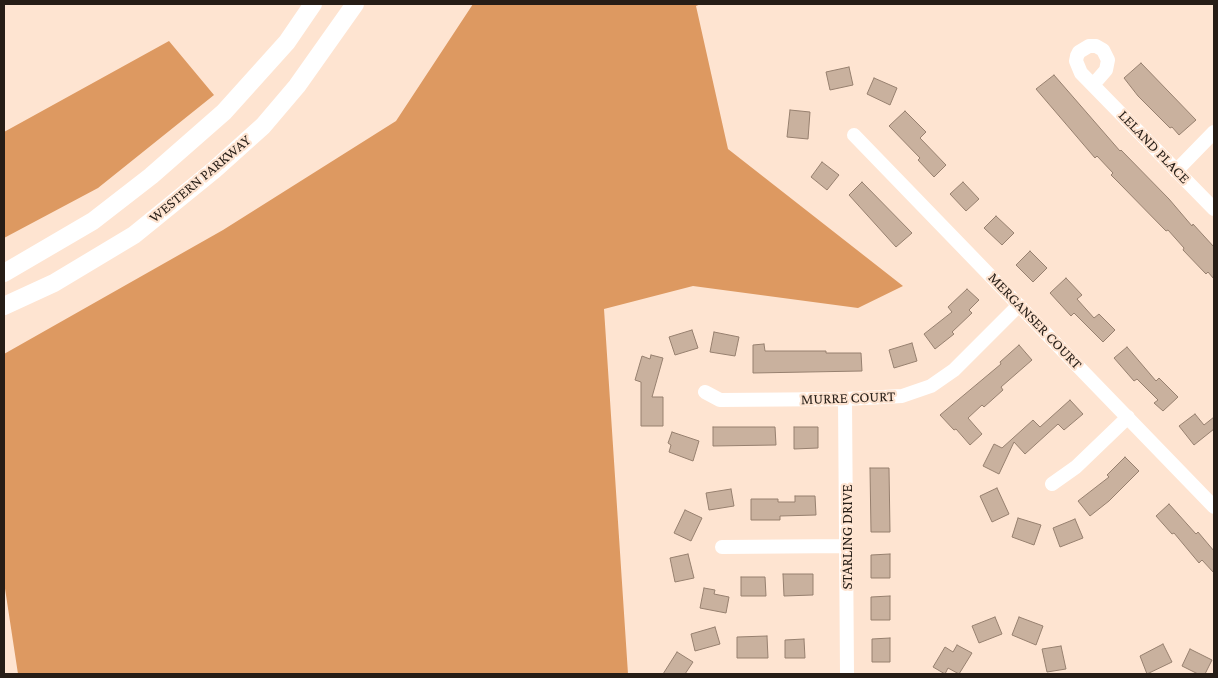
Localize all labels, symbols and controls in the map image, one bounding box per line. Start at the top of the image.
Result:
street label: LELAND PLACE [1115,107,1193,187]
street label: WESTERN PARKWAY [146,131,254,227]
street label: MERGANSER COURT [984,269,1086,373]
street label: MURRE COURT [801,387,895,409]
street label: STARLING DRIVE [838,484,856,590]

